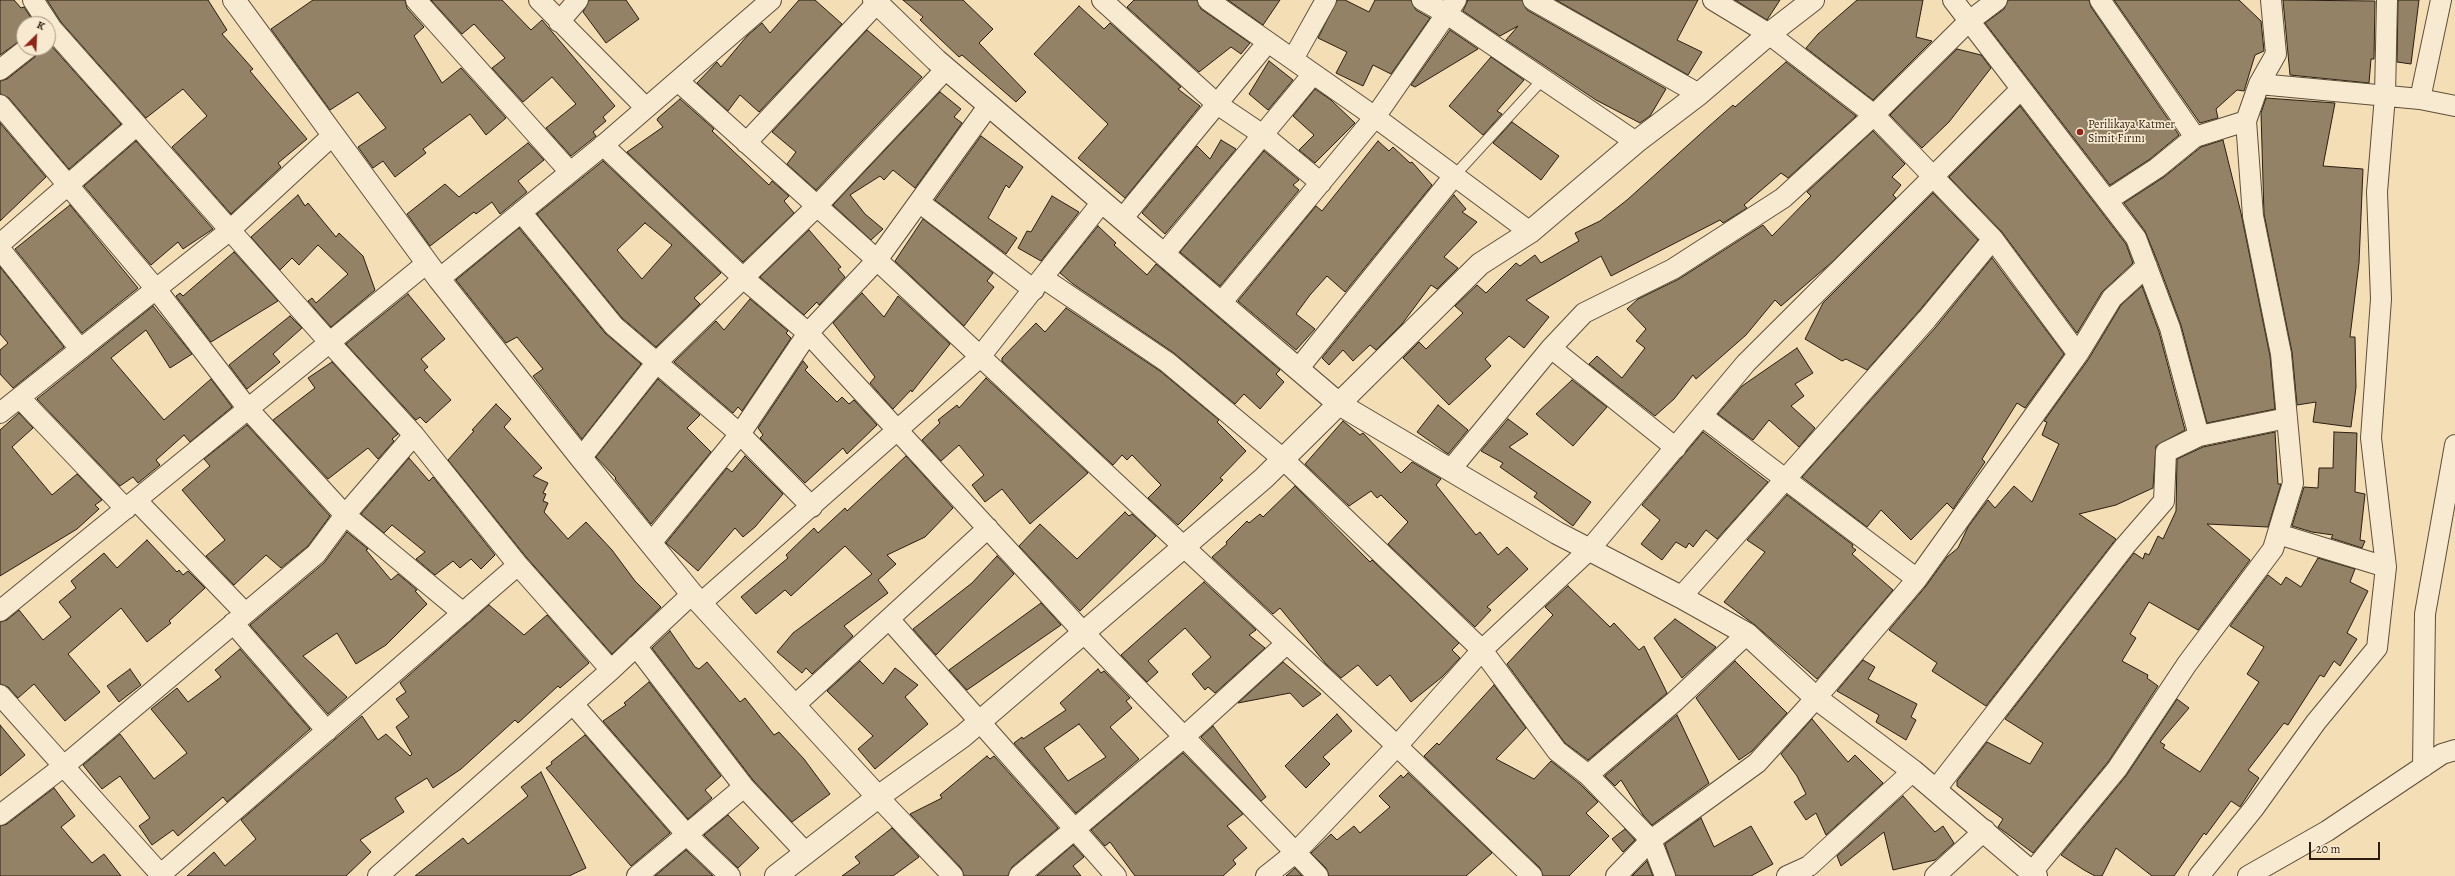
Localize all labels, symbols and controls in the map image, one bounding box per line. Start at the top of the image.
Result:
north arrow [16,16,56,56]
text: K [34,17,47,34]
place label: Perilikaya Katmer Simit Fırını [2088,118,2175,146]
marker: Perilikaya Katmer Simit Fırını [2075,127,2085,137]
scale bar [2311,834,2382,860]
text: 20 m [2316,841,2340,857]

